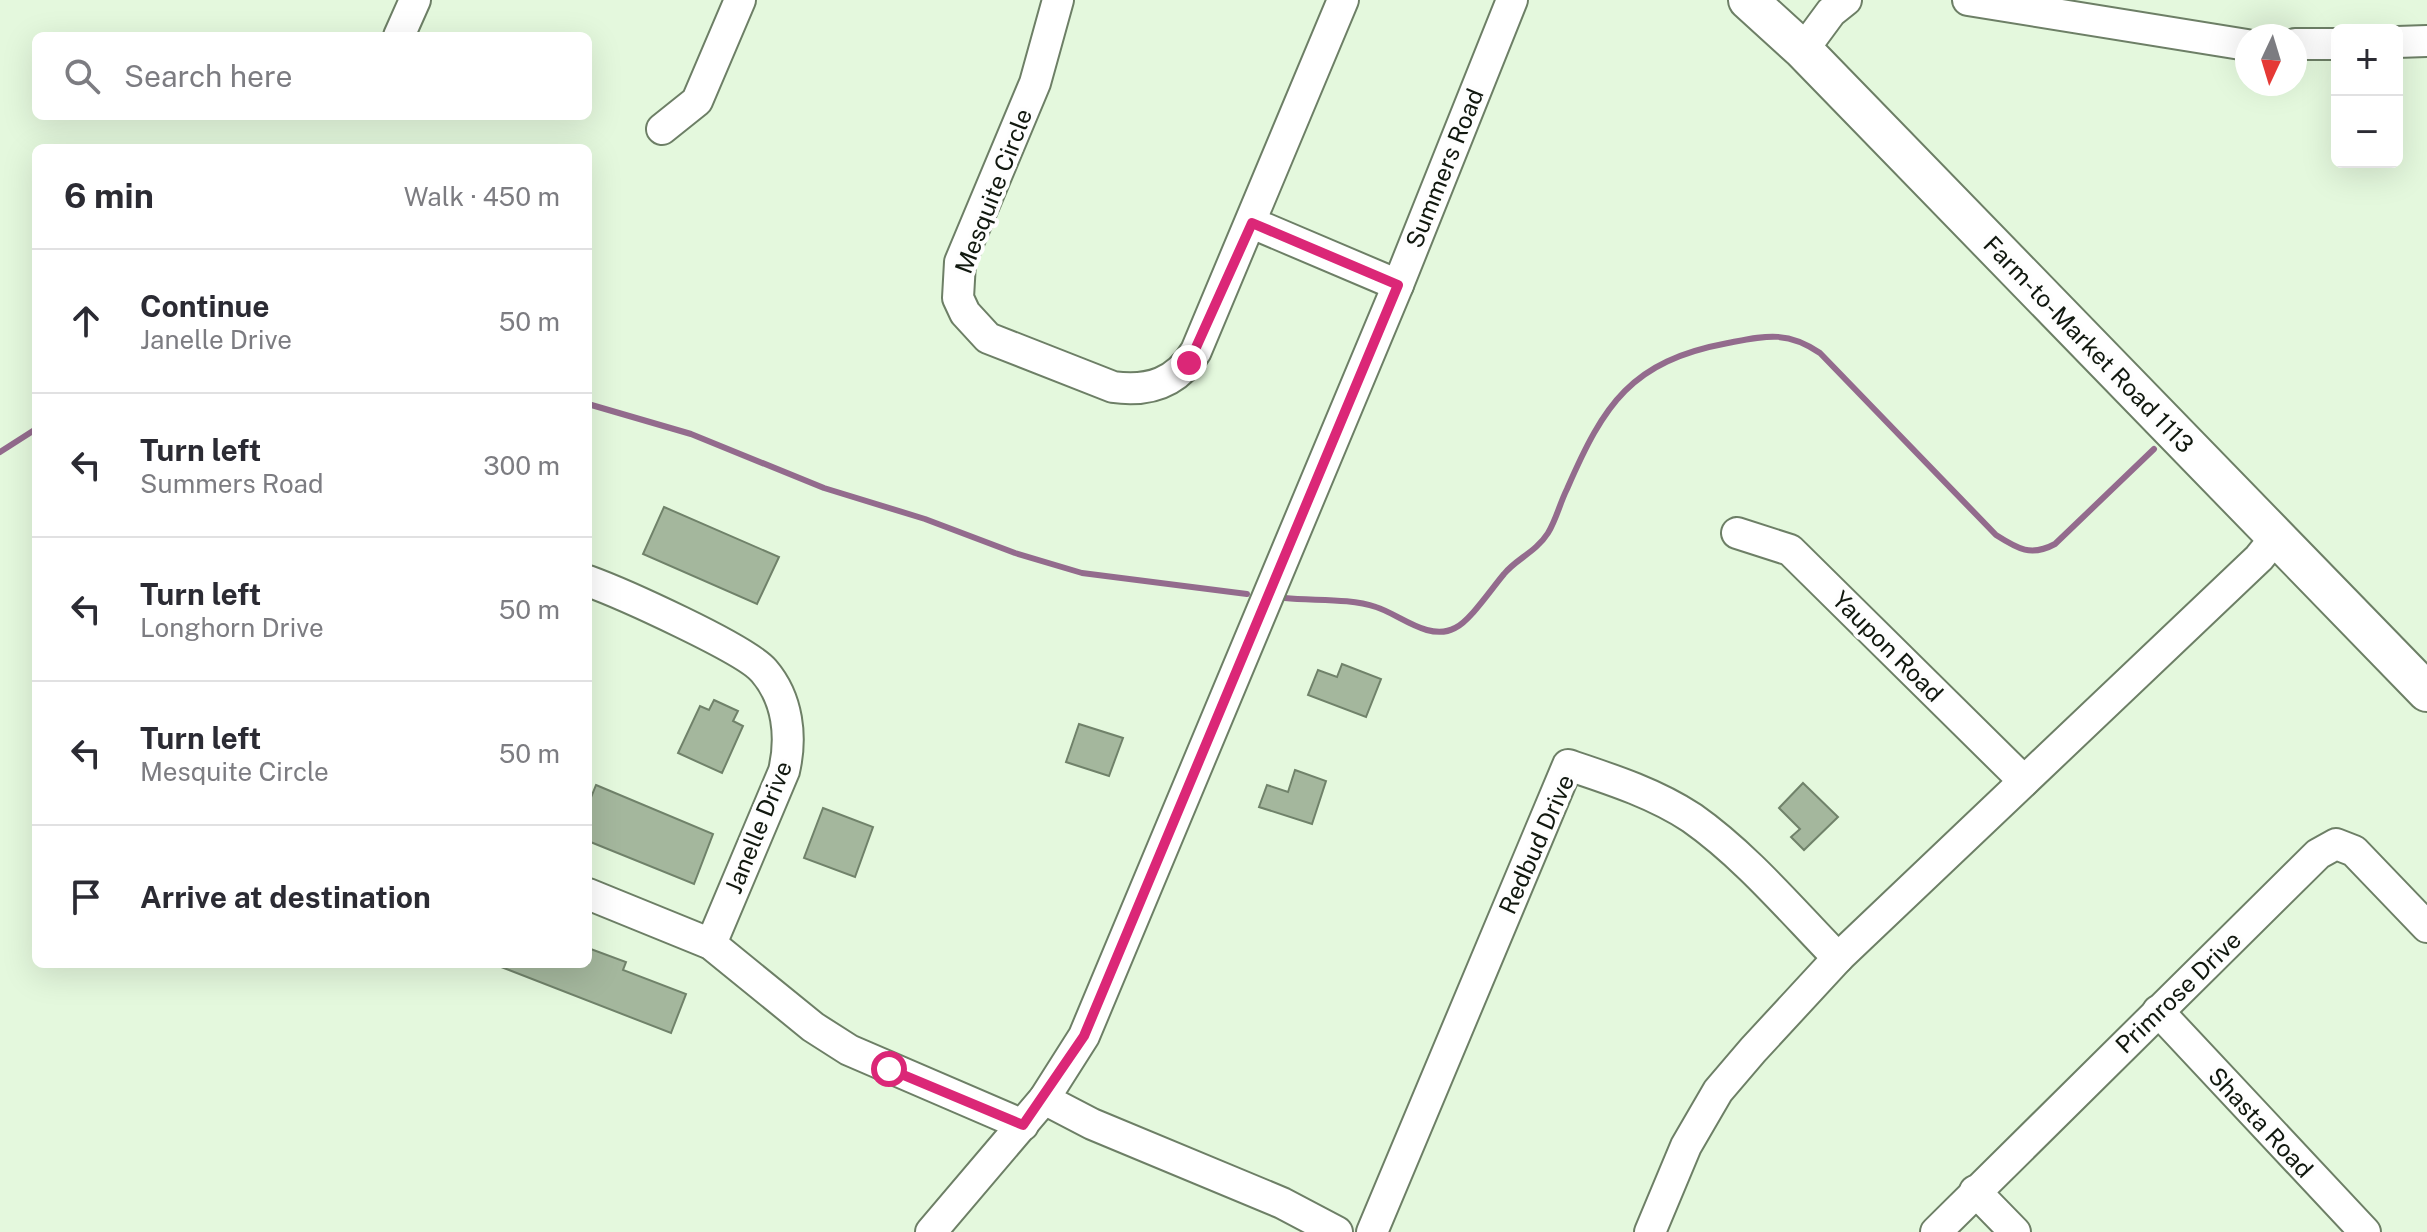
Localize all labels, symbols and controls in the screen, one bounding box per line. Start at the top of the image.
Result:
north arrow [2235,24,2307,96]
map controls [2331,24,2403,168]
button: + [2331,24,2403,96]
search box [32,32,592,120]
icon: search [60,54,104,98]
text: Search here [124,58,292,94]
street label: Summers Road [1399,84,1489,252]
button: − [2331,96,2403,168]
street label: Mesquite Circle [949,105,1037,277]
text: 6 min [64,176,154,216]
text: Walk · 450 m [404,181,560,212]
street label: Farm-to-Market Road 1113 [1978,230,2200,458]
text: Continue [140,288,270,324]
icon: ahead [64,299,108,343]
text: 50 m [499,306,560,337]
text: Janelle Drive [140,324,292,355]
route end [1171,345,1207,381]
text: Turn left [140,432,261,468]
icon: left [64,443,108,487]
text: 300 m [483,450,560,481]
text: Summers Road [140,468,323,499]
text: Turn left [140,576,261,612]
street label: Yaupon Road [1827,585,1949,707]
icon: left [64,587,108,631]
text: 50 m [499,594,560,625]
text: Longhorn Drive [140,612,324,643]
text: Turn left [140,720,261,756]
icon: left [64,731,108,775]
text: 50 m [499,738,560,769]
text: Mesquite Circle [140,756,329,787]
street label: Janelle Drive [719,757,797,897]
street label: Redbud Drive [1493,770,1579,918]
icon: arrive [64,875,108,919]
text: Arrive at destination [140,879,431,915]
street label: Primrose Drive [2110,925,2246,1059]
route start [871,1051,907,1087]
street label: Shasta Road [2203,1061,2319,1183]

